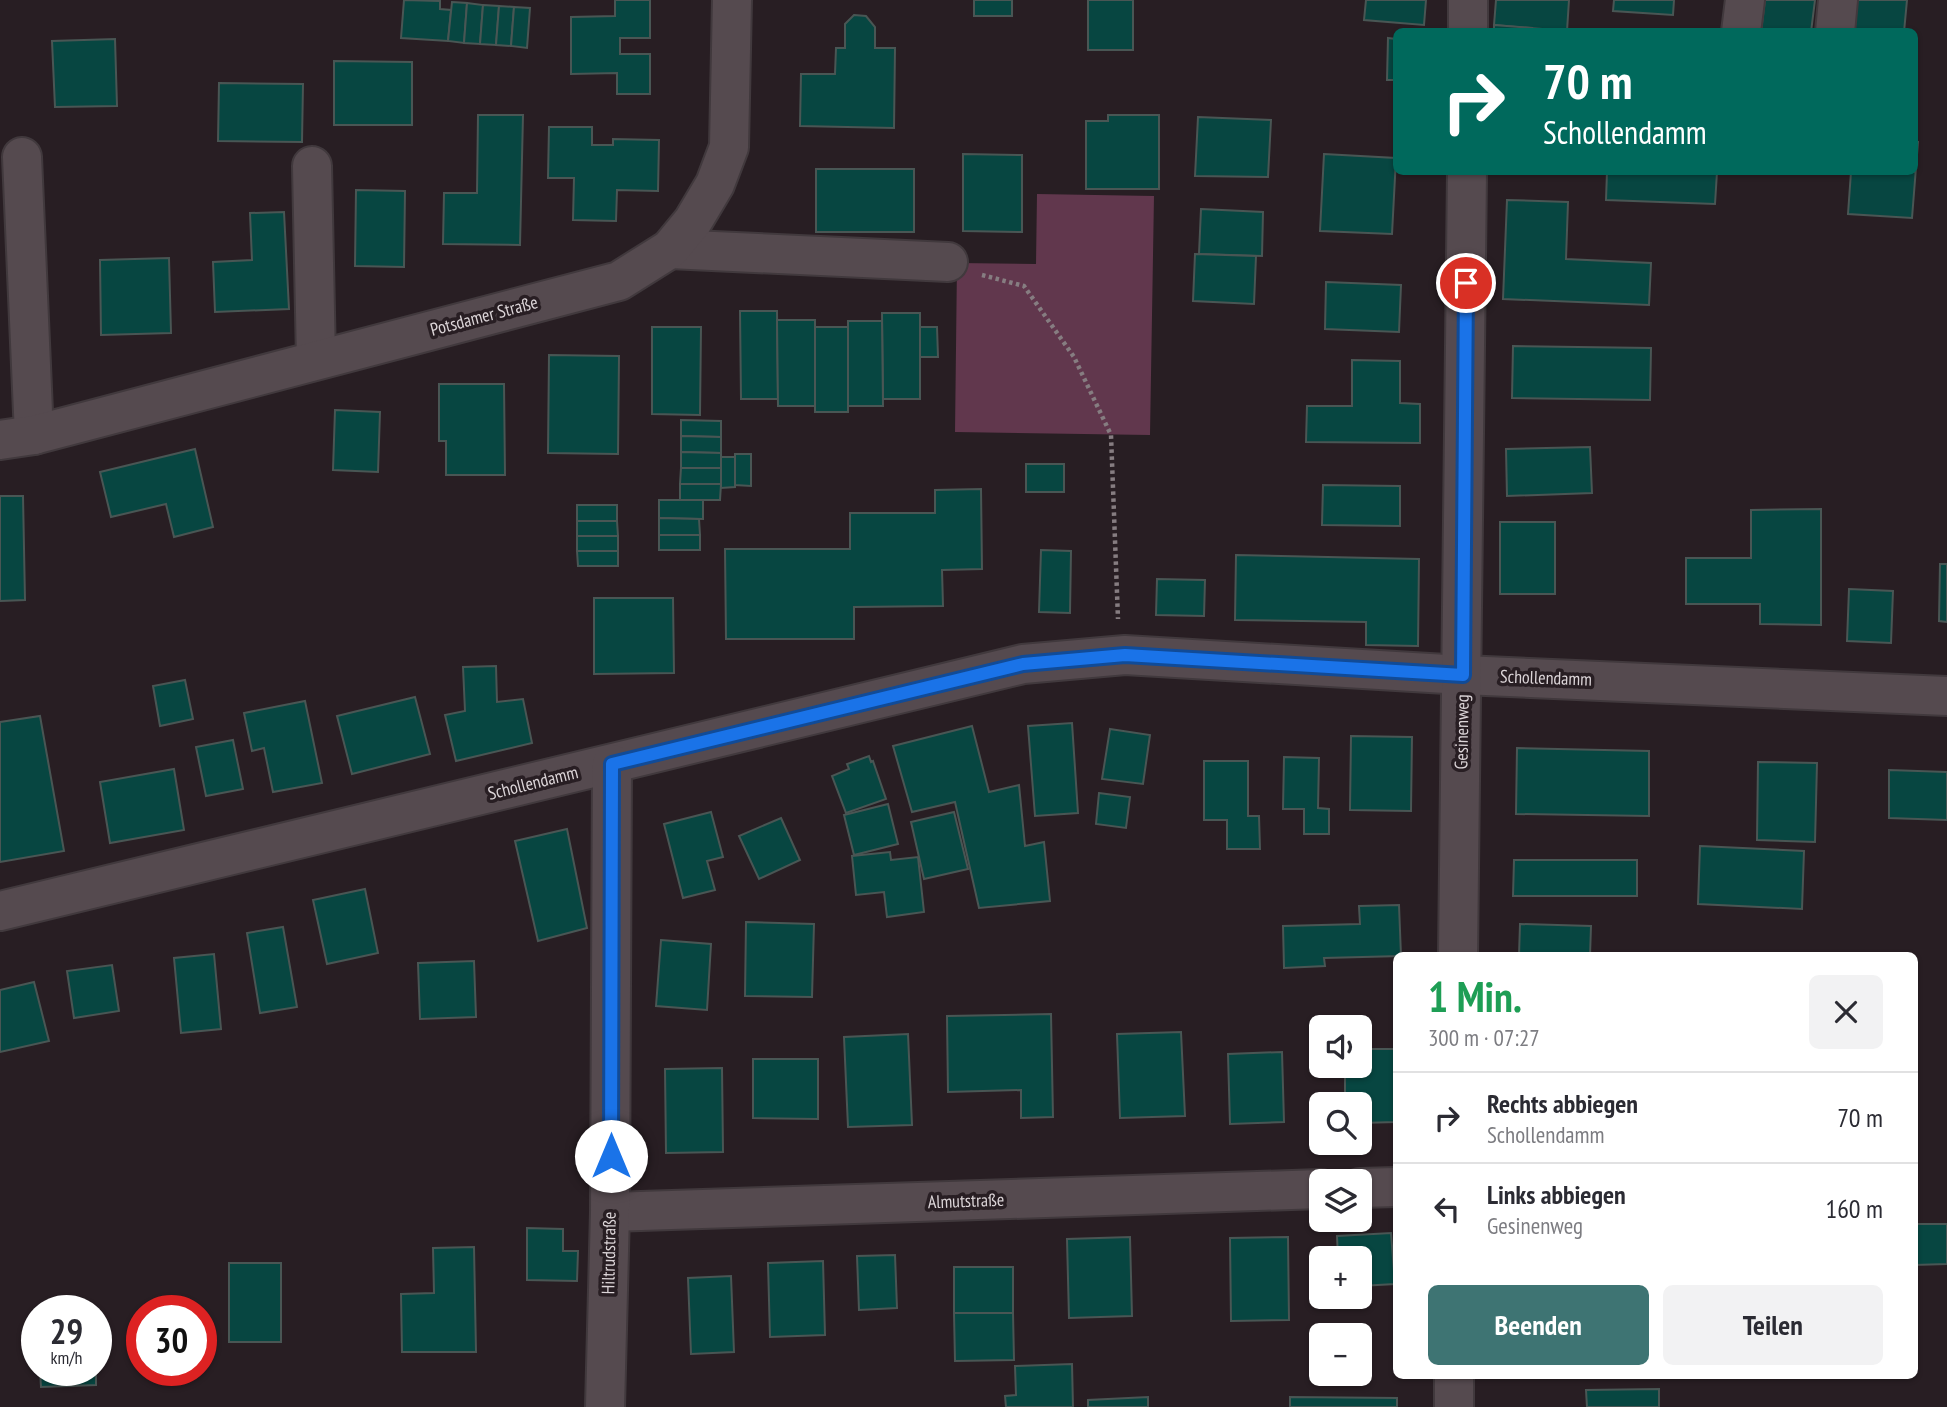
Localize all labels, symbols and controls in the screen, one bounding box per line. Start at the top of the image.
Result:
text: 70 m [1543,49,1632,113]
icon: right [1428,56,1519,147]
text: Schollendamm [1543,111,1707,153]
pin [1436,253,1496,313]
icon: arrive [1447,264,1485,302]
street label: Potsdamer Straße [428,290,540,341]
street label: Schollendamm [1500,664,1592,691]
street label: Gesinenweg [1449,694,1474,770]
street label: Schollendamm [485,760,580,805]
text: 1 Min. [1428,969,1522,1024]
button: close [1809,975,1883,1049]
map controls [1309,1015,1372,1386]
button: sound [1309,1015,1372,1078]
text: 300 m · 07:27 [1428,1023,1540,1052]
text: Rechts abbiegen [1487,1087,1638,1120]
button: search [1309,1092,1372,1155]
icon: right [1428,1099,1466,1137]
text: 70 m [1837,1101,1883,1134]
position arrow [574,1119,648,1193]
text: Schollendamm [1487,1120,1605,1149]
button: layers [1309,1169,1372,1232]
text: Links abbiegen [1487,1178,1626,1211]
street label: Almutstraße [927,1188,1005,1213]
icon: left [1428,1190,1466,1228]
text: 160 m [1825,1192,1883,1225]
street label: Hiltrudstraße [596,1211,621,1294]
text: Gesinenweg [1487,1211,1583,1240]
button: + [1309,1246,1372,1309]
button: Beenden [1428,1285,1649,1365]
button: Teilen [1663,1285,1883,1365]
speed limit sign: 30 [126,1295,217,1386]
text: 29 [50,1308,83,1354]
button: − [1309,1323,1372,1386]
text: km/h [51,1346,82,1369]

